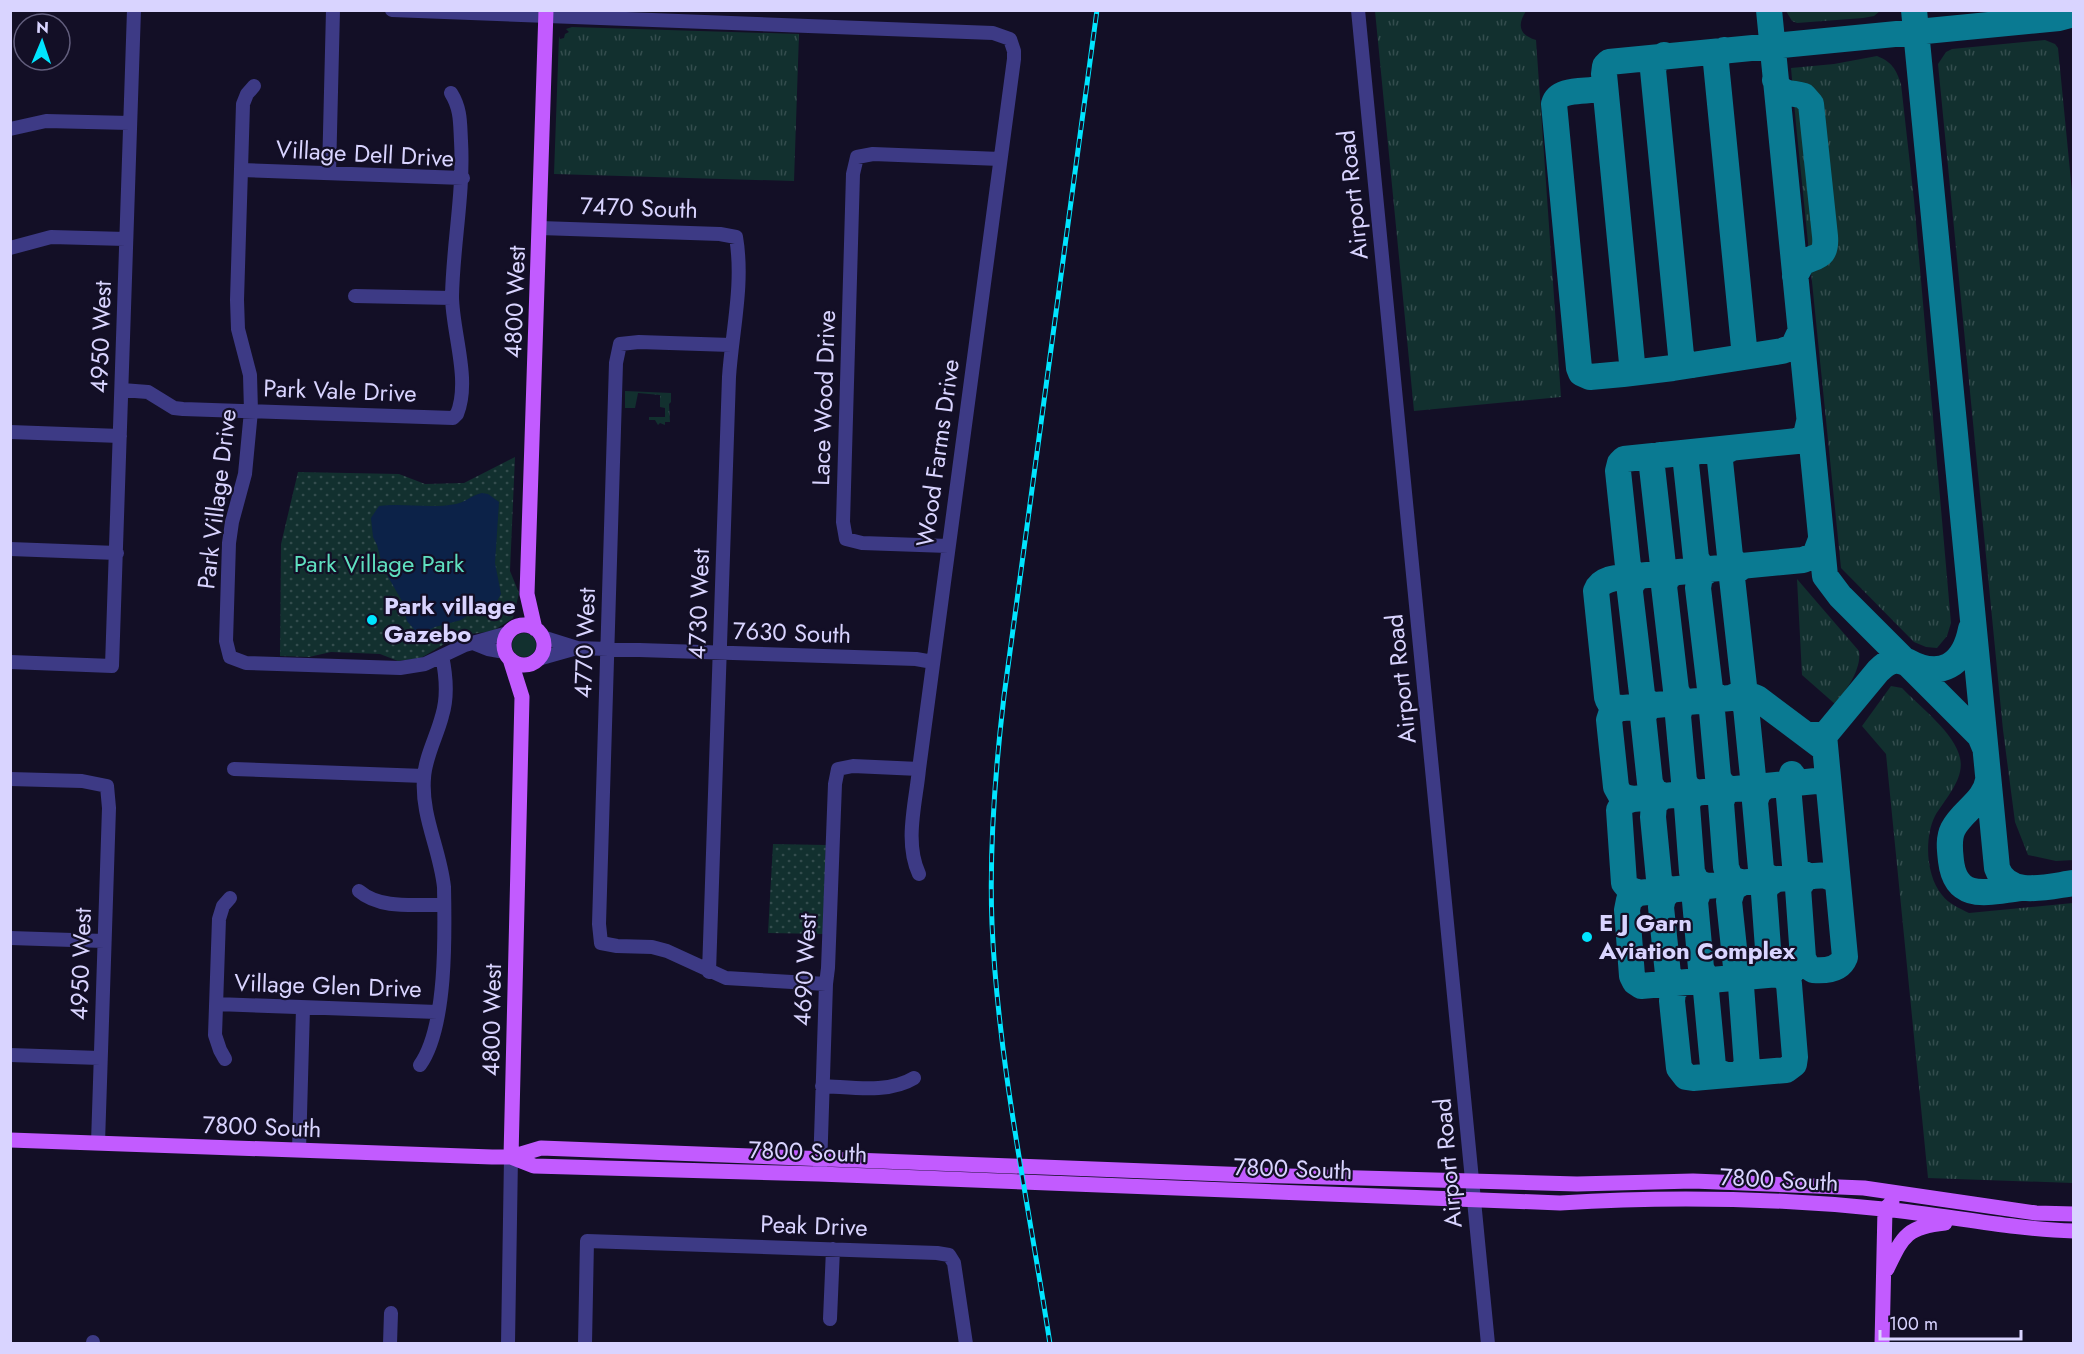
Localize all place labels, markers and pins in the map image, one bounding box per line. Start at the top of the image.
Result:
place label: Park village Gazebo [384,588,516,651]
marker: Park village Gazebo [365,613,379,627]
place label: E J Garn Aviation Complex [1598,905,1795,968]
marker: E J Garn Aviation Complex [1580,930,1594,944]

